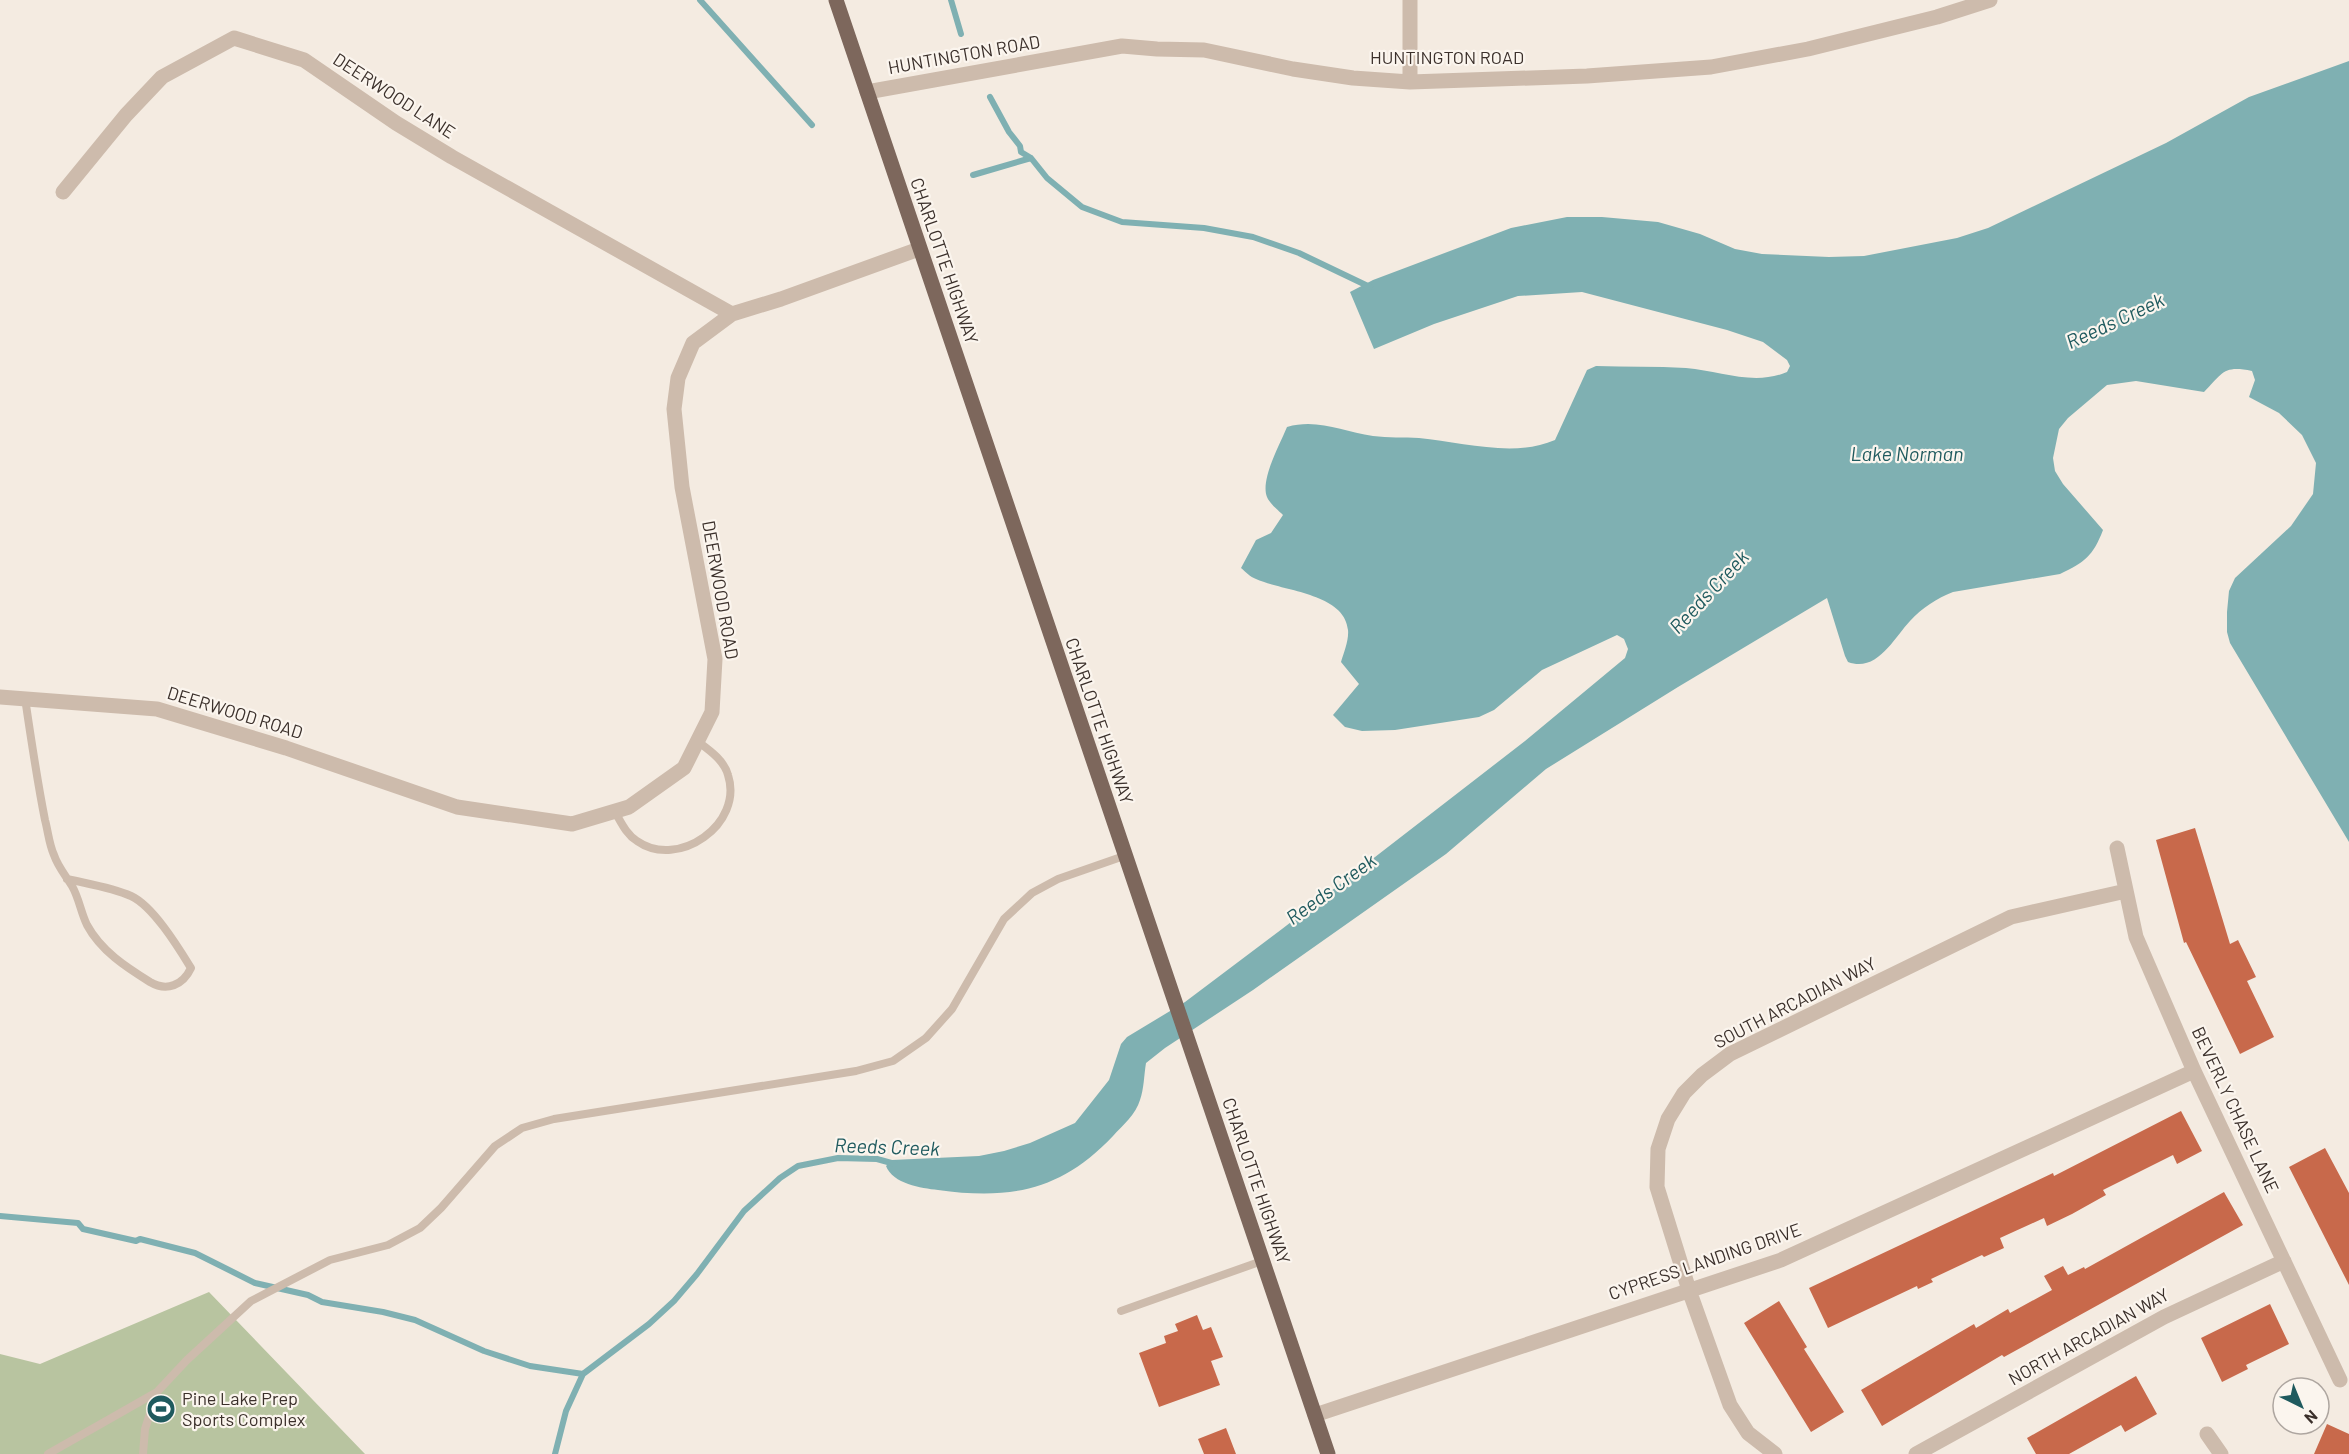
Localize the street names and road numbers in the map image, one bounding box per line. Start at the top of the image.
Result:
street label: HUNTINGTON ROAD [886,30,1042,78]
street label: HUNTINGTON ROAD [1370,46,1524,68]
street label: DEERWOOD LANE [329,48,460,143]
street label: CHARLOTTE HIGHWAY [906,175,984,347]
street label: DEERWOOD ROAD [698,519,744,661]
street label: CHARLOTTE HIGHWAY [1061,635,1139,807]
street label: DEERWOOD ROAD [165,681,306,743]
street label: SOUTH ARCADIAN WAY [1710,952,1879,1053]
street label: BEVERLY CHASE LANE [2188,1023,2284,1196]
street label: CHARLOTTE HIGHWAY [1218,1095,1296,1267]
street label: CYPRESS LANDING DRIVE [1605,1218,1804,1304]
street label: NORTH ARCADIAN WAY [2004,1283,2173,1389]

